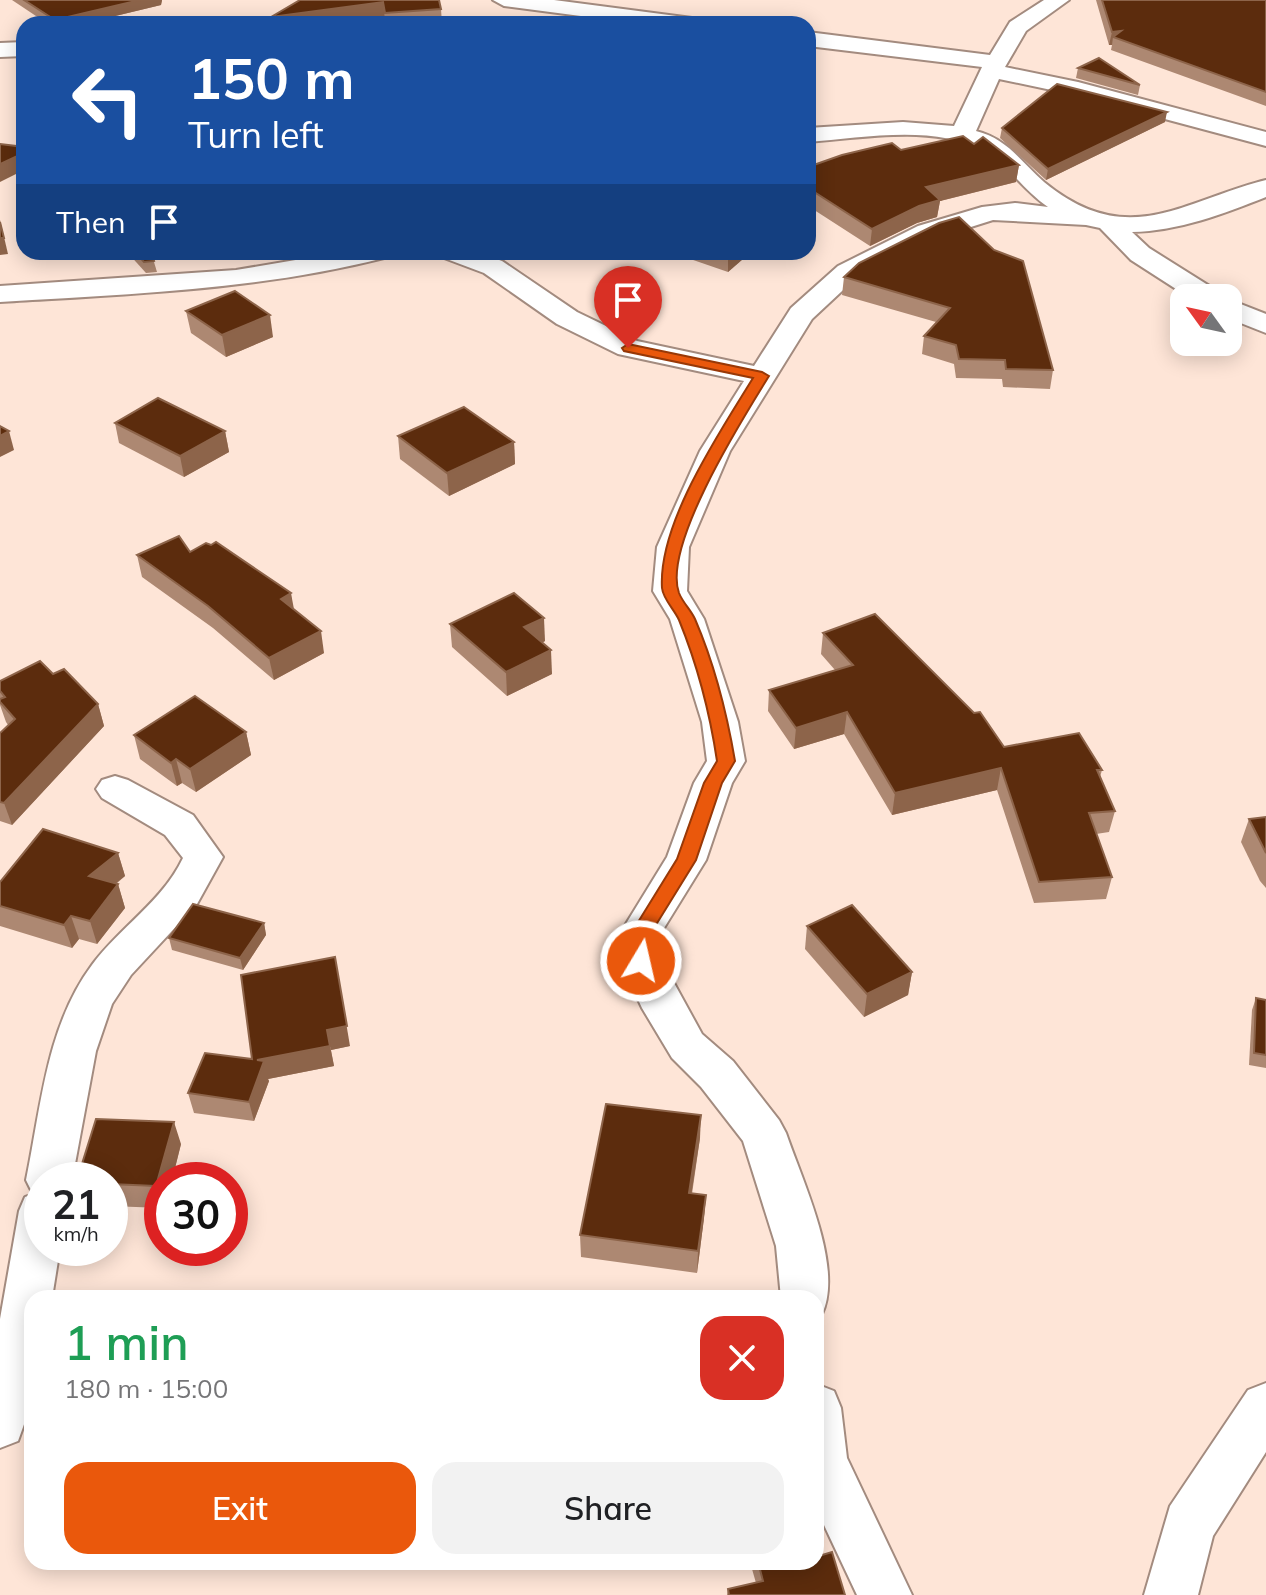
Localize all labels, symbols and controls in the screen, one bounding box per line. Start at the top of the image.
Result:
text: 150 m [188,43,355,113]
icon: left [56,48,160,152]
text: Turn left [188,112,324,157]
icon: arrive [142,200,186,244]
text: Then [56,203,126,241]
pin [594,266,662,348]
icon: arrive [606,278,650,322]
north arrow [1170,284,1242,356]
map controls [1170,284,1242,356]
position arrow [599,919,683,1003]
speed limit sign: 30 [144,1162,248,1266]
text: 21 [52,1179,100,1229]
text: km/h [53,1221,99,1246]
text: 1 min [64,1312,189,1372]
button: close [700,1316,784,1400]
text: 180 m · 15:00 [64,1372,228,1405]
button: Exit [64,1462,416,1554]
button: Share [432,1462,784,1554]

